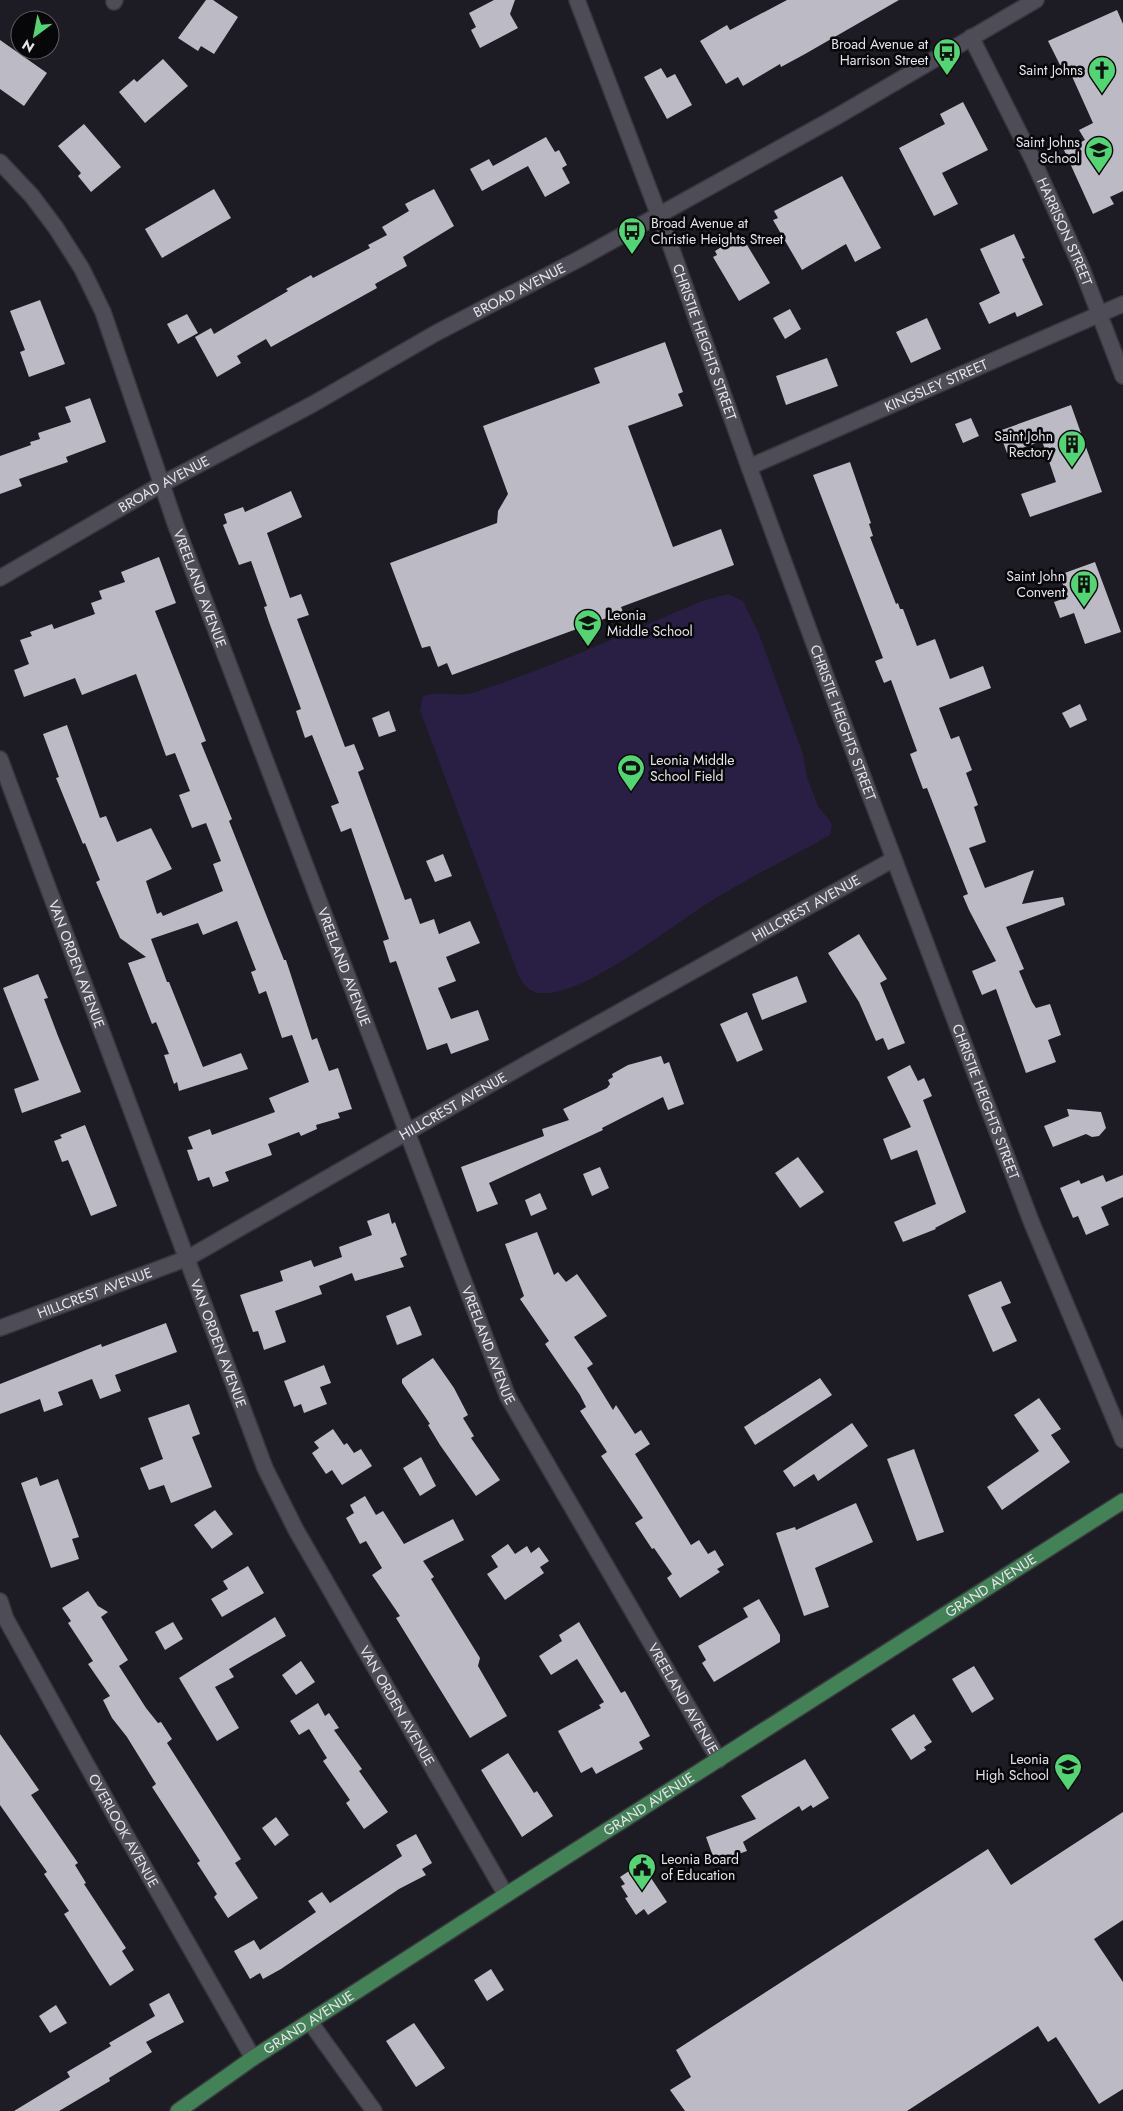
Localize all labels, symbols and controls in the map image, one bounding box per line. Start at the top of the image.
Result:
north arrow [10,10,60,60]
place label: Broad Avenue at Harrison Street [831,34,929,70]
text: N [18,35,38,57]
bus stop icon: Broad Avenue at Harrison Street [932,37,962,76]
church icon: Saint Johns [1087,55,1117,94]
place label: Saint Johns [1019,60,1083,80]
place label: Saint Johns School [1016,132,1080,168]
school or university icon: Saint Johns School [1084,135,1114,174]
street label: HARRISON STREET [1032,174,1098,289]
place label: Broad Avenue at Christie Heights Street [651,213,784,249]
bus stop icon: Broad Avenue at Christie Heights Street [617,216,647,255]
street label: BROAD AVENUE [470,258,569,322]
street label: CHRISTIE HEIGHTS STREET [668,261,742,423]
street label: KINGSLEY STREET [881,354,991,417]
place label: Saint John Rectory [994,426,1054,462]
building icon: Saint John Rectory [1057,429,1087,468]
street label: BROAD AVENUE [115,451,213,517]
street label: VREELAND AVENUE [168,526,232,650]
place label: Saint John Convent [1006,566,1066,602]
building icon: Saint John Convent [1069,569,1099,608]
place label: Leonia Middle School [607,605,693,641]
school or university icon: Leonia Middle School [573,608,603,647]
street label: CHRISTIE HEIGHTS STREET [805,642,881,804]
place label: Leonia Middle School Field [650,750,734,786]
sports icon: Leonia Middle School Field [616,753,646,792]
street label: HILLCREST AVENUE [748,870,864,946]
street label: VAN ORDEN AVENUE [44,897,110,1031]
street label: VREELAND AVENUE [312,905,376,1029]
street label: CHRISTIE HEIGHTS STREET [947,1021,1024,1183]
street label: HILLCREST AVENUE [395,1067,510,1145]
street label: HILLCREST AVENUE [34,1262,155,1323]
street label: VAN ORDEN AVENUE [185,1277,252,1410]
street label: VREELAND AVENUE [457,1283,520,1408]
street label: GRAND AVENUE [941,1549,1040,1622]
street label: VREELAND AVENUE [643,1639,723,1758]
street label: VAN ORDEN AVENUE [355,1642,440,1769]
place label: Leonia High School [976,1749,1049,1785]
school or university icon: Leonia High School [1053,1752,1083,1791]
street label: GRAND AVENUE [599,1767,698,1841]
street label: OVERLOOK AVENUE [84,1770,164,1891]
place label: Leonia Board of Education [661,1849,739,1885]
public building icon: Leonia Board of Education [627,1852,657,1891]
street label: GRAND AVENUE [259,1985,358,2059]

